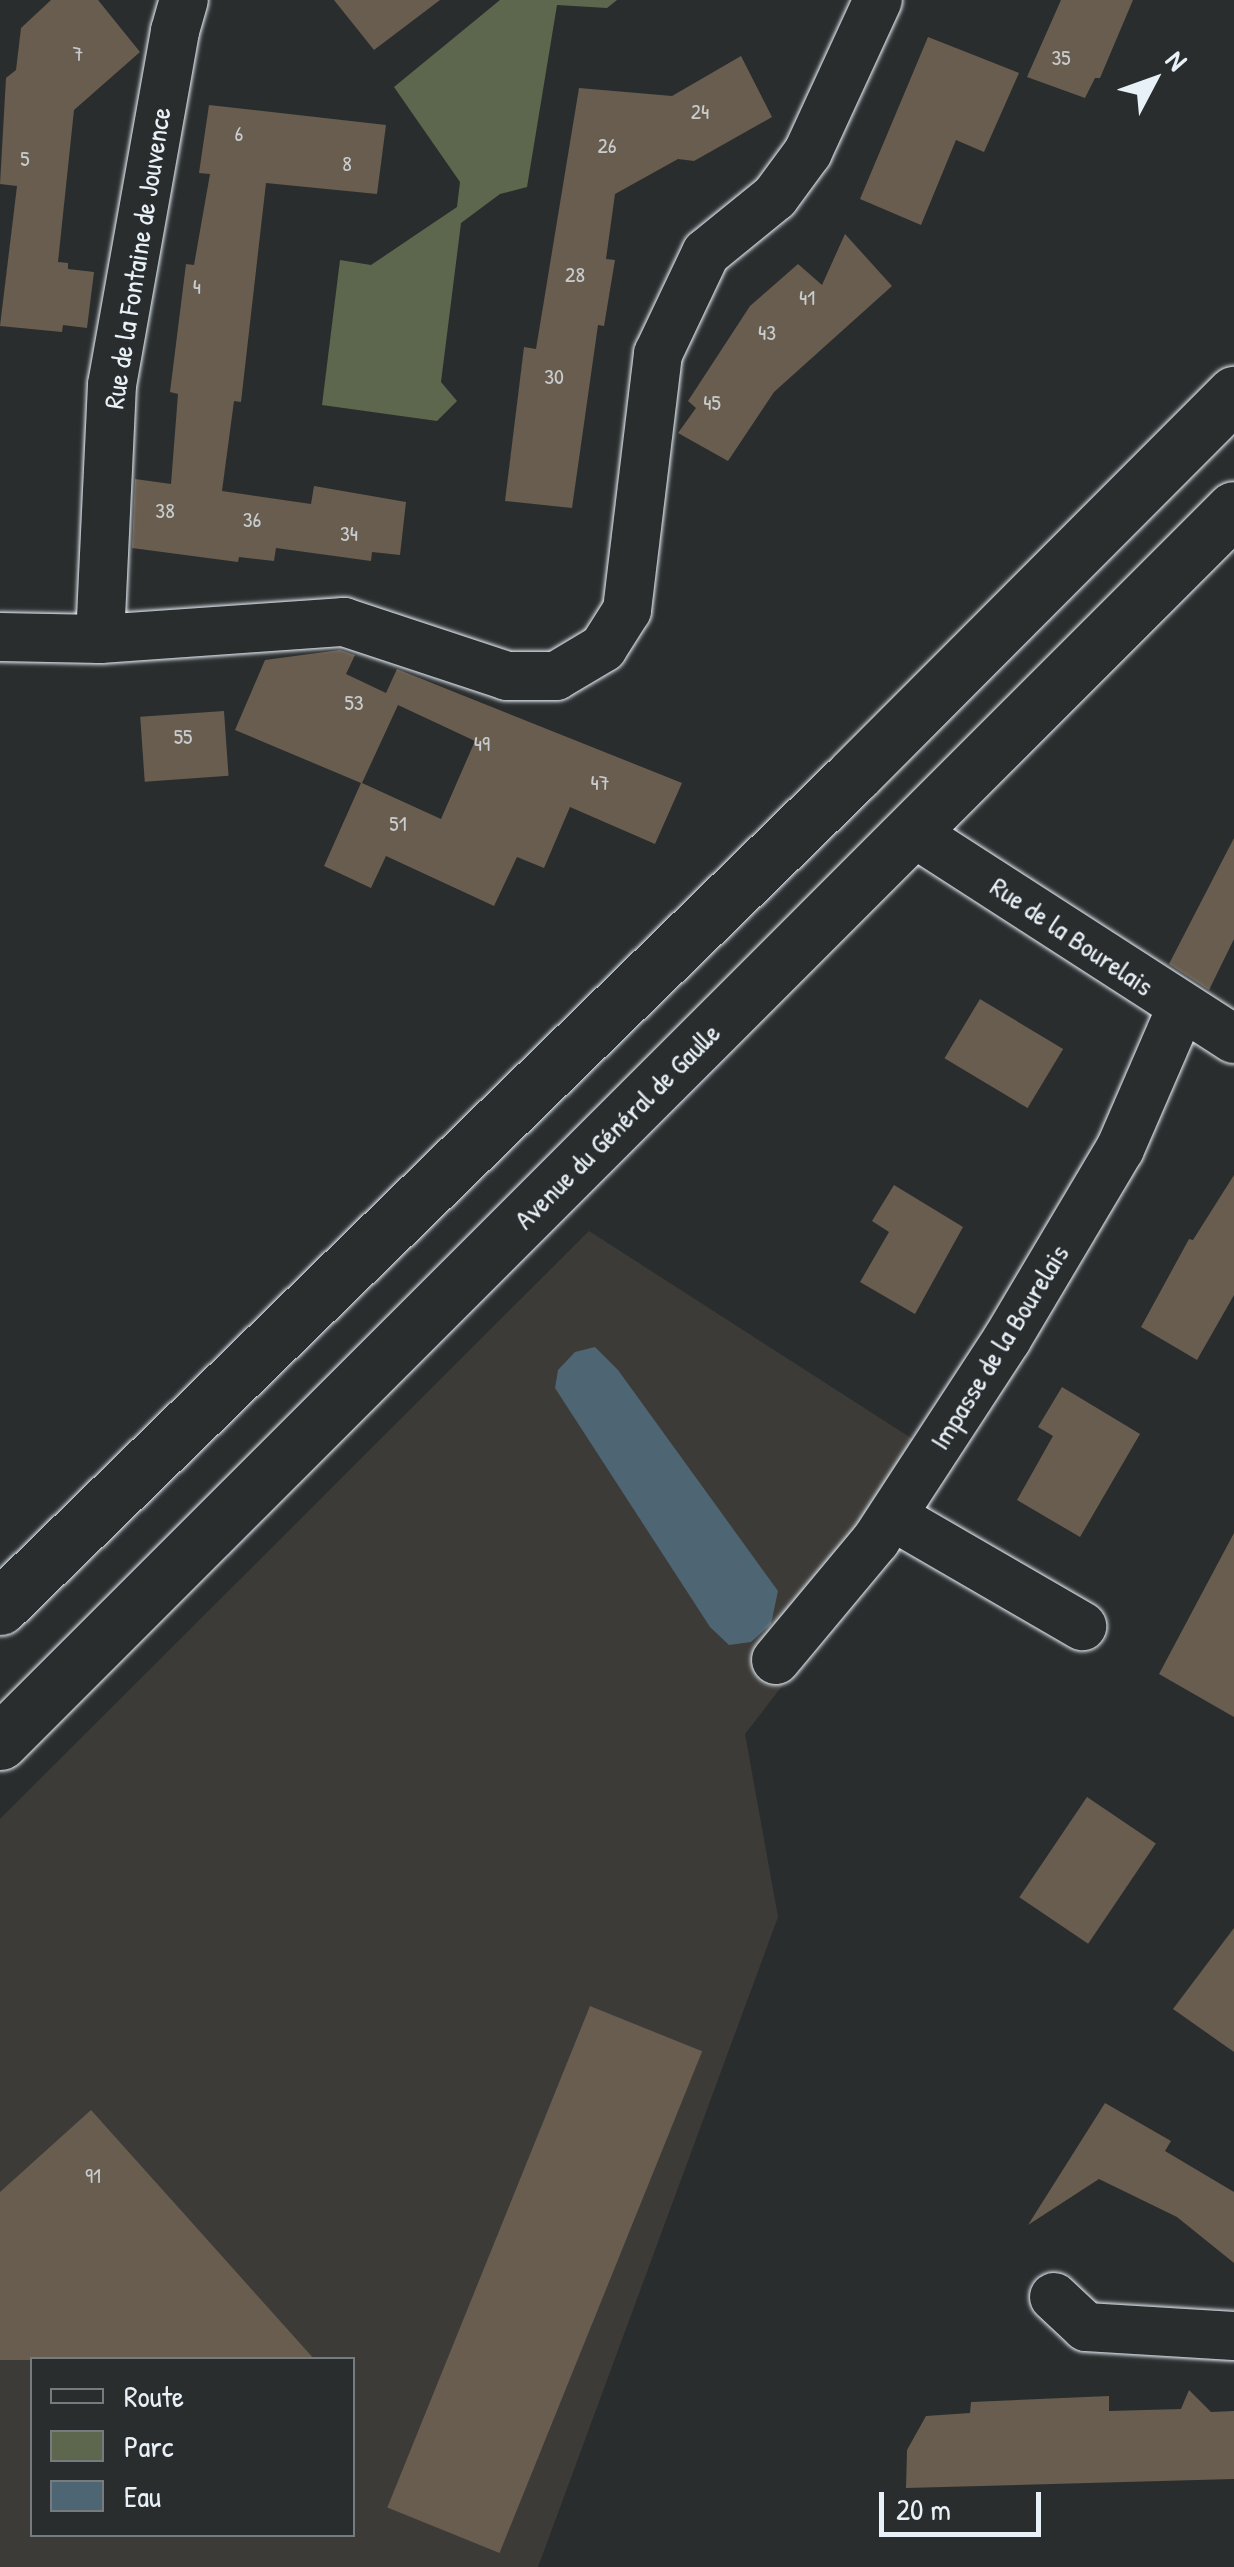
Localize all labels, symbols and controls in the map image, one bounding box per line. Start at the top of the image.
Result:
north arrow [1104,30,1204,130]
house number: 7 [73,41,83,67]
text: N [1157,42,1196,78]
house number: 35 [1051,45,1071,71]
house number: 24 [691,99,709,125]
street label: Rue de la Fontaine de Jouvence [97,105,177,411]
house number: 6 [235,121,243,147]
house number: 26 [597,133,617,159]
house number: 5 [20,146,30,172]
house number: 8 [342,151,352,177]
house number: 28 [565,262,585,288]
house number: 4 [193,274,201,300]
house number: 41 [799,285,815,311]
house number: 43 [758,320,776,346]
house number: 30 [544,364,564,390]
house number: 45 [703,390,721,416]
house number: 38 [155,498,175,524]
house number: 36 [243,507,261,533]
house number: 34 [340,521,358,547]
house number: 53 [344,690,364,716]
house number: 55 [174,724,192,750]
house number: 49 [474,731,490,757]
house number: 47 [590,770,610,796]
house number: 51 [389,811,407,837]
street label: Rue de la Bourelais [984,869,1160,1003]
street label: Avenue du Général de Gaulle [507,1016,727,1236]
street label: Impasse de la Bourelais [922,1238,1076,1456]
house number: 91 [85,2163,101,2189]
legend [30,2357,355,2537]
text: Route [124,2376,184,2416]
text: Parc [124,2426,173,2466]
scale bar [884,2472,1046,2534]
text: Eau [124,2476,161,2516]
text: 20 m [896,2489,951,2529]

